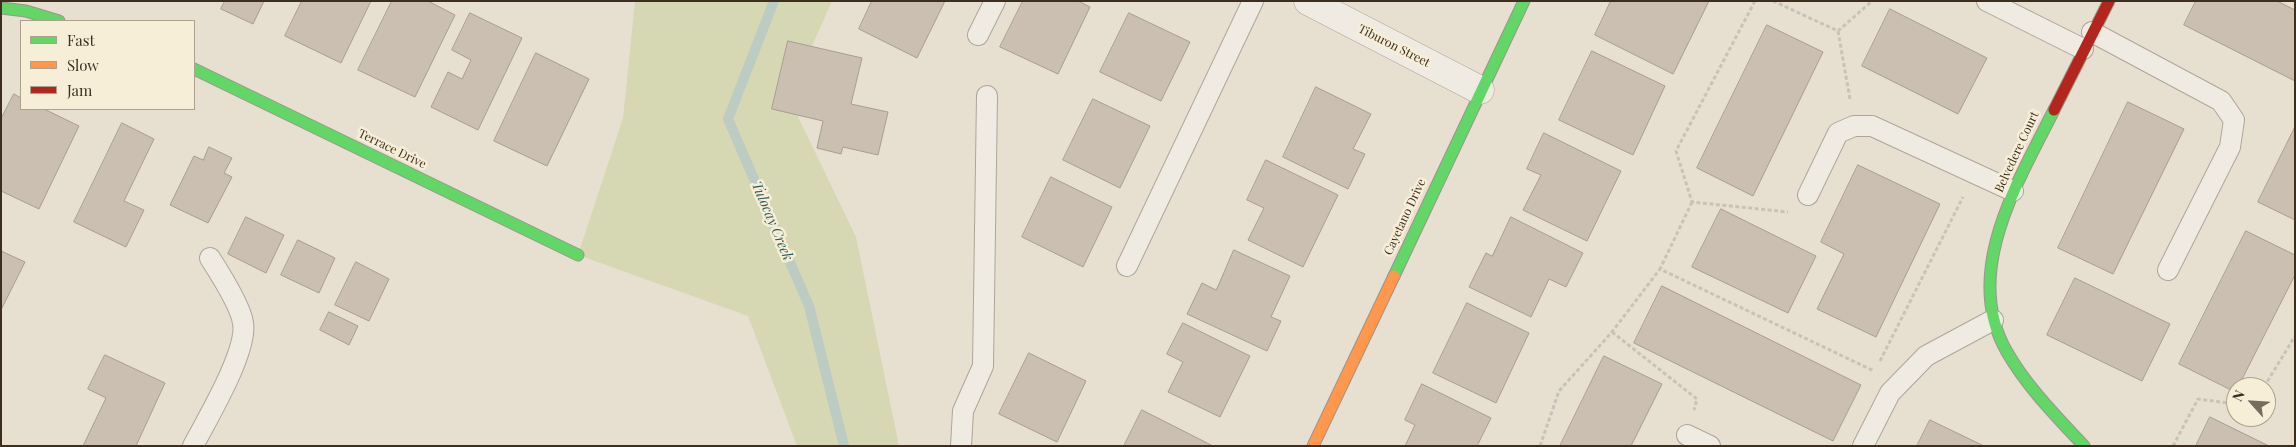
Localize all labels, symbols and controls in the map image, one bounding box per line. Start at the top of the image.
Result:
legend [20,20,195,110]
street label: Tiburon Street [1356,22,1432,70]
text: Fast [67,30,95,50]
text: Slow [67,55,99,75]
text: Jam [67,80,92,100]
street label: Belvedere Court [1992,109,2042,195]
street label: Terrace Drive [356,126,428,172]
street label: Cayetano Drive [1381,177,1429,257]
water label: Tulocay Creek [748,179,796,263]
north arrow [2226,377,2276,427]
text: N [2227,387,2249,404]

